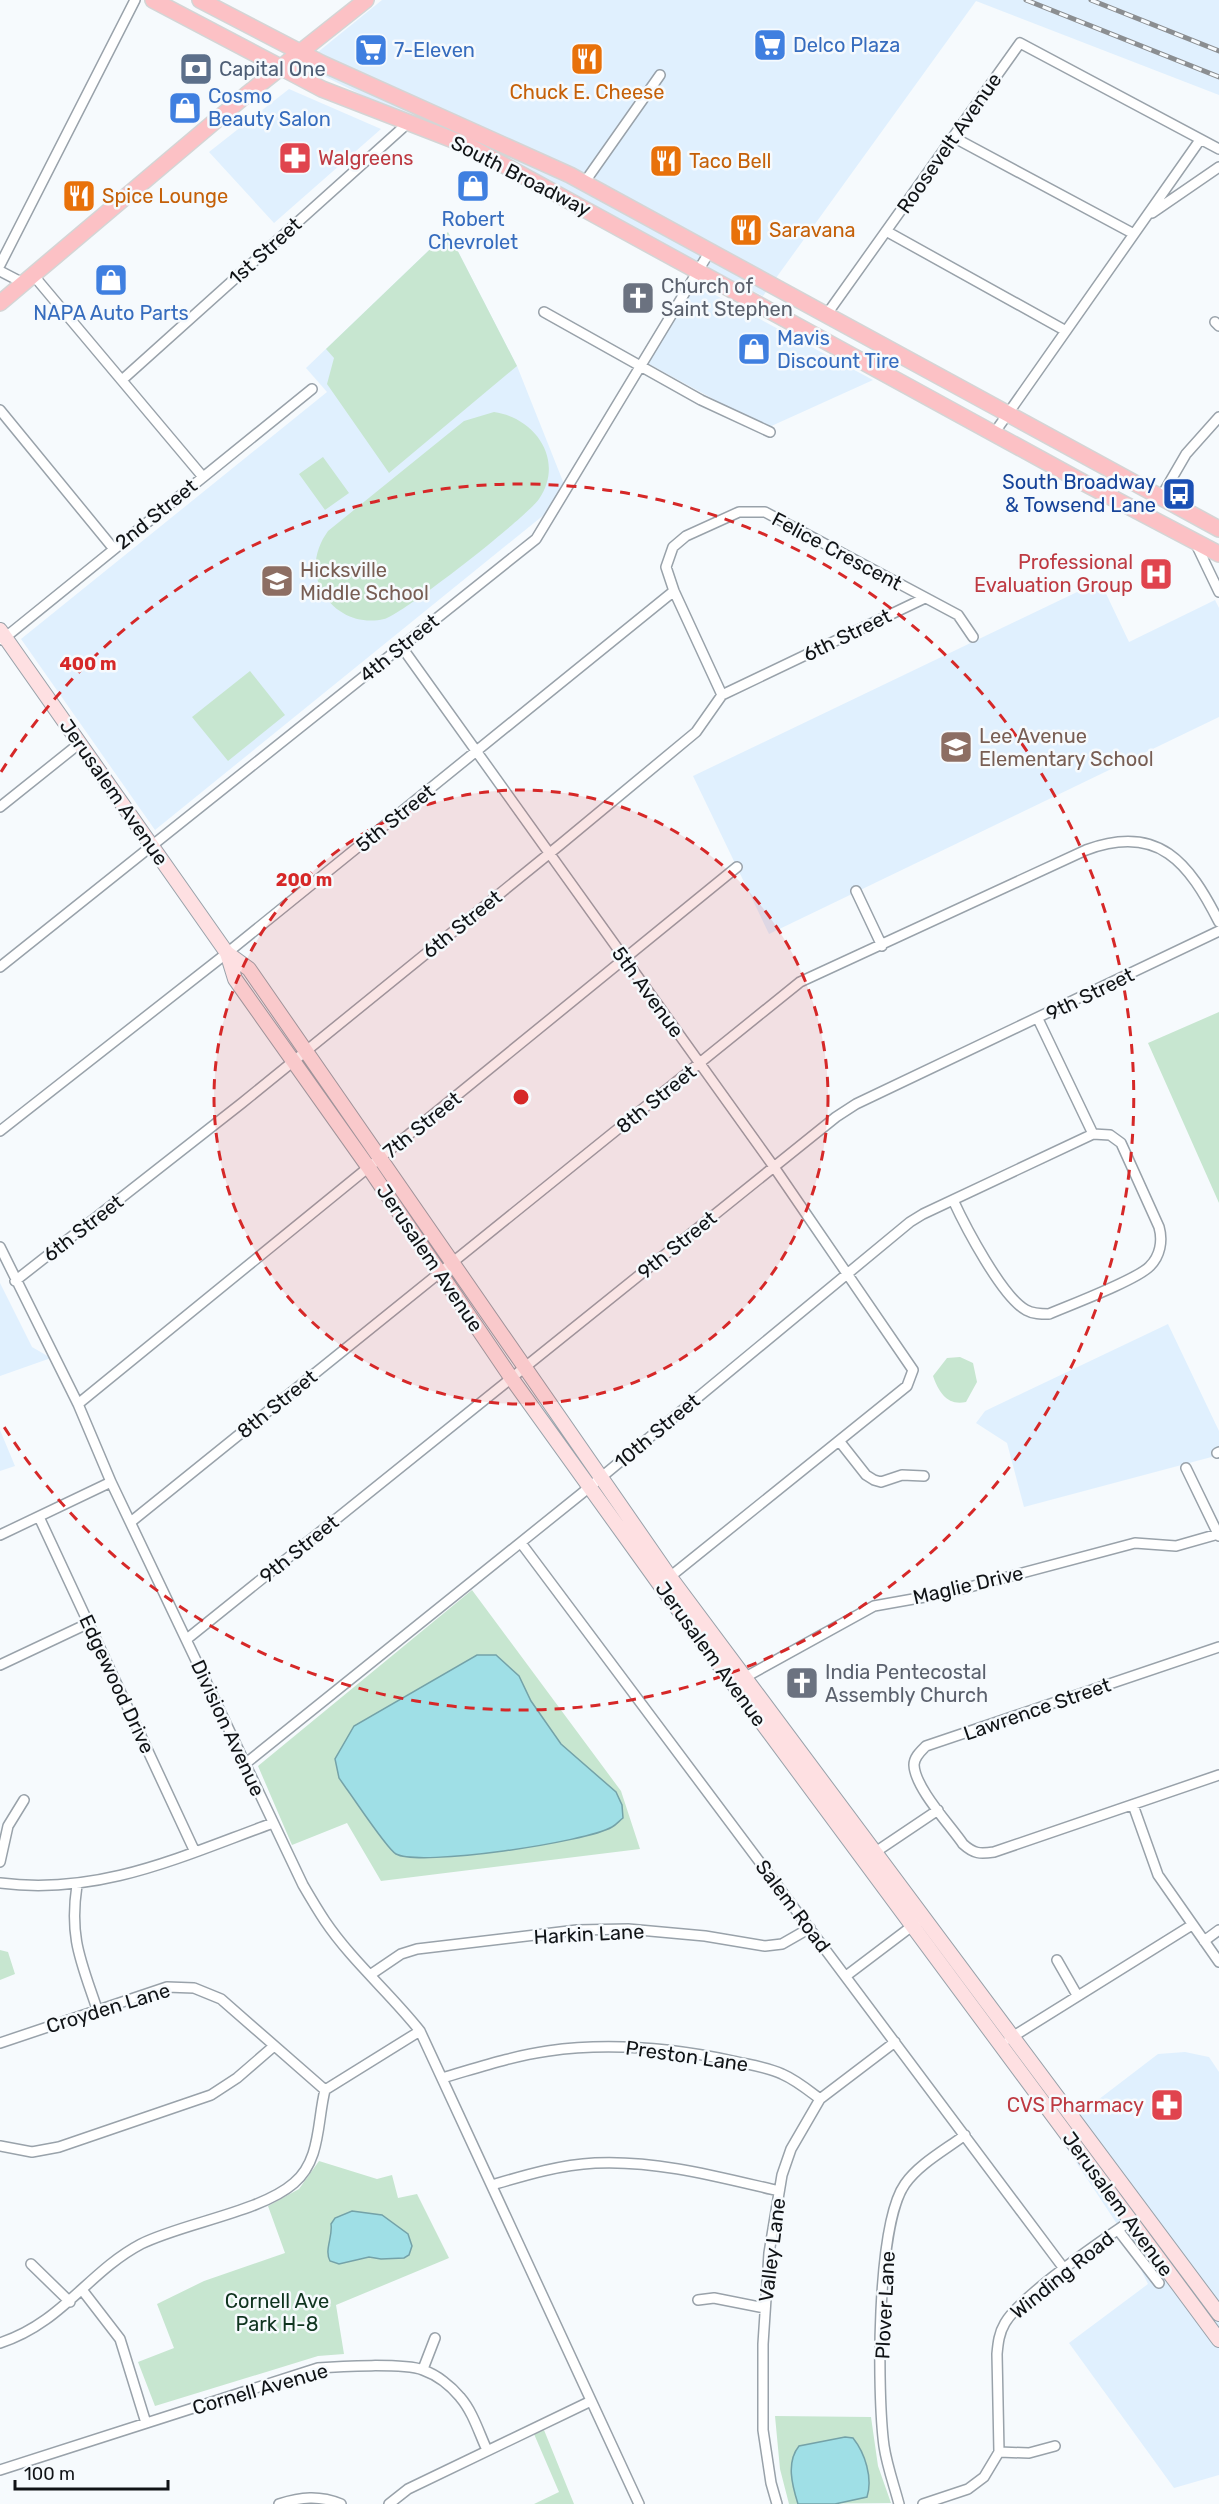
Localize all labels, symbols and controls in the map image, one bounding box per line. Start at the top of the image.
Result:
supermarket icon: Delco Plaza [752,27,788,63]
supermarket icon: 7-Eleven [353,32,389,68]
place label: Delco Plaza [793,33,900,57]
place label: 7-Eleven [394,38,475,62]
restaurant icon: Chuck E. Cheese [569,41,605,77]
bank icon: Capital One [178,51,214,87]
place label: Capital One [219,57,326,81]
street label: Roosevelt Avenue [892,68,1006,218]
place label: Chuck E. Cheese [510,80,664,104]
place label: Cosmo Beauty Salon [208,84,331,131]
shop icon: Cosmo Beauty Salon [167,90,203,126]
street label: South Broadway [447,130,595,222]
pharmacy icon: Walgreens [277,140,313,176]
restaurant icon: Taco Bell [648,143,684,179]
place label: Walgreens [318,146,414,170]
place label: Taco Bell [689,149,771,173]
shop icon: Robert Chevrolet [455,168,491,204]
restaurant icon: Spice Lounge [61,178,97,214]
place label: Spice Lounge [102,184,228,208]
place label: Robert Chevrolet [428,207,518,254]
street label: 1st Street [224,212,306,290]
restaurant icon: Saravana [728,212,764,248]
place label: Saravana [769,218,856,242]
shop icon: NAPA Auto Parts [93,262,129,298]
place label: Church of Saint Stephen [661,274,793,321]
church icon: Church of Saint Stephen [620,280,656,316]
place label: NAPA Auto Parts [33,301,189,325]
place label: Mavis Discount Tire [777,326,900,373]
shop icon: Mavis Discount Tire [736,331,772,367]
place label: South Broadway & Towsend Lane [1002,470,1156,517]
street label: 2nd Street [110,474,202,554]
bus stop icon: South Broadway & Towsend Lane [1161,476,1197,512]
street label: Felice Crescent [768,507,906,595]
place label: Professional Evaluation Group [974,550,1133,597]
hospital icon: Professional Evaluation Group [1138,556,1174,592]
place label: Hicksville Middle School [300,558,429,605]
school or university icon: Hicksville Middle School [259,563,295,599]
street label: 6th Street [799,603,895,667]
street label: 4th Street [354,609,444,687]
text: 400 m [59,653,117,675]
street label: Jerusalem Avenue [55,714,173,870]
place label: Lee Avenue Elementary School [979,724,1154,771]
school or university icon: Lee Avenue Elementary School [938,729,974,765]
street label: 5th Street [351,779,439,857]
text: 200 m [276,869,332,891]
street label: 6th Street [418,885,507,963]
street label: 5th Avenue [607,942,689,1042]
street label: 9th Street [1042,962,1138,1026]
street label: 8th Street [611,1060,701,1138]
street label: 7th Street [378,1086,466,1164]
centre of rings [511,1087,531,1107]
street label: Jerusalem Avenue [372,1180,488,1336]
street label: 6th Street [38,1189,128,1267]
street label: 9th Street [633,1206,721,1284]
street label: 8th Street [232,1365,322,1443]
street label: 10th Street [609,1388,705,1474]
street label: 9th Street [255,1510,343,1588]
street label: Maglie Drive [910,1561,1026,1609]
street label: Jerusalem Avenue [650,1577,772,1731]
street label: Edgewood Drive [74,1611,160,1757]
street label: Division Avenue [186,1656,270,1800]
place label: India Pentecostal Assembly Church [825,1660,988,1707]
church icon: India Pentecostal Assembly Church [784,1665,820,1701]
street label: Lawrence Street [960,1673,1114,1745]
street label: Salem Road [750,1855,836,1957]
street label: Harkin Lane [533,1919,645,1949]
street label: Croyden Lane [43,1978,173,2038]
street label: Preston Lane [624,2036,750,2076]
pharmacy icon: CVS Pharmacy [1149,2087,1185,2123]
place label: CVS Pharmacy [1007,2093,1144,2117]
street label: Jerusalem Avenue [1057,2127,1179,2281]
street label: Valley Lane [754,2197,790,2303]
street label: Winding Road [1005,2226,1119,2324]
street label: Plover Lane [870,2250,900,2360]
park label: Cornell Ave Park H-8 [225,2289,329,2336]
street label: Cornell Avenue [189,2358,331,2420]
scale bar [15,2453,168,2491]
text: 100 m [24,2463,75,2485]

